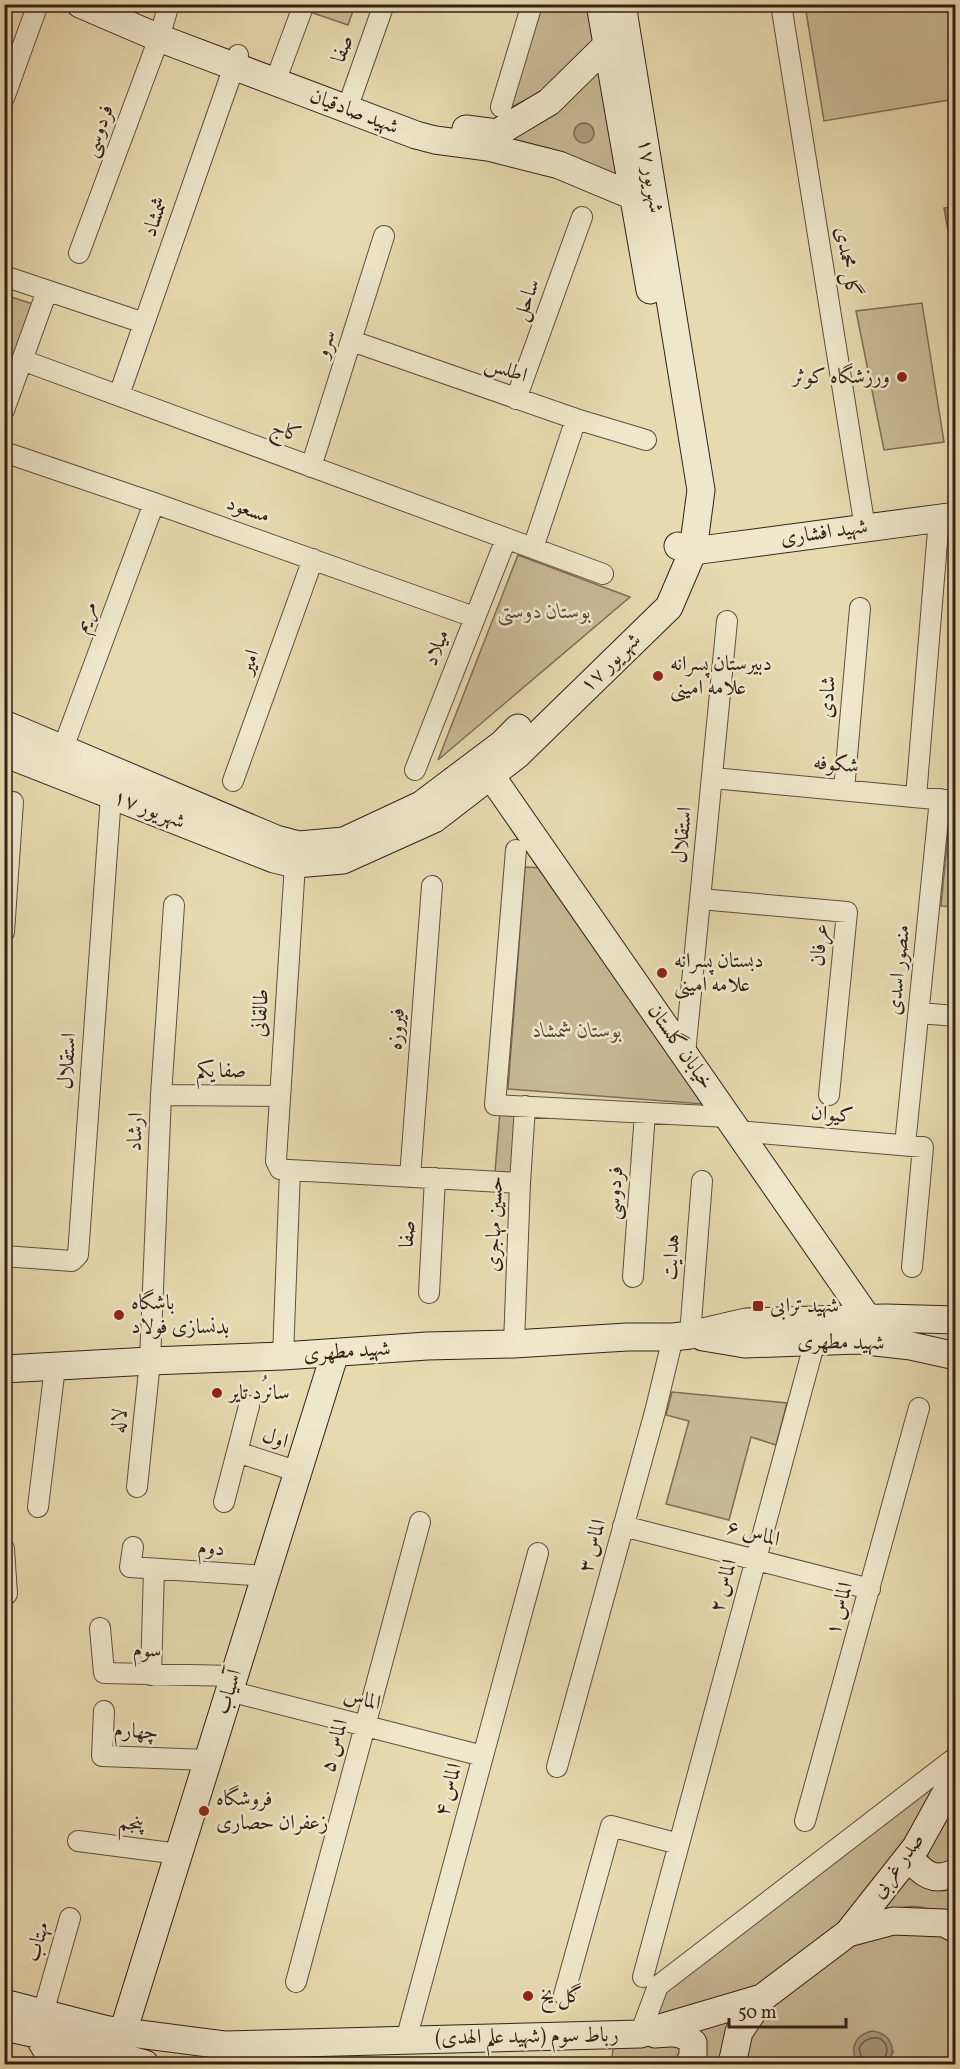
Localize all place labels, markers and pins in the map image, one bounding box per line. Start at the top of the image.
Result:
place label: ورزشگاه کوثر [790,363,890,392]
marker: ورزشگاه کوثر [895,370,909,384]
place label: دبیرستان پسرانه علامه امینی [670,650,772,703]
marker: دبیرستان پسرانه علامه امینی [651,669,665,683]
place label: دبستان پسرانه علامه امینی [674,947,763,1000]
marker: دبستان پسرانه علامه امینی [655,966,669,980]
place label: باشگاه بدنسازی فولاد [131,1289,229,1342]
place label: شهید ترابی [770,1292,839,1321]
marker: شهید ترابی [751,1299,765,1313]
marker: باشگاه بدنسازی فولاد [112,1308,126,1322]
place label: سانرُد تایر [227,1374,290,1408]
marker: سانرُد تایر [210,1386,224,1400]
place label: فروشگاه زعفران حصاری [216,1785,328,1838]
marker: فروشگاه زعفران حصاری [197,1804,211,1818]
place label: گل یخ [540,1982,583,2013]
marker: گل یخ [521,1989,535,2003]

